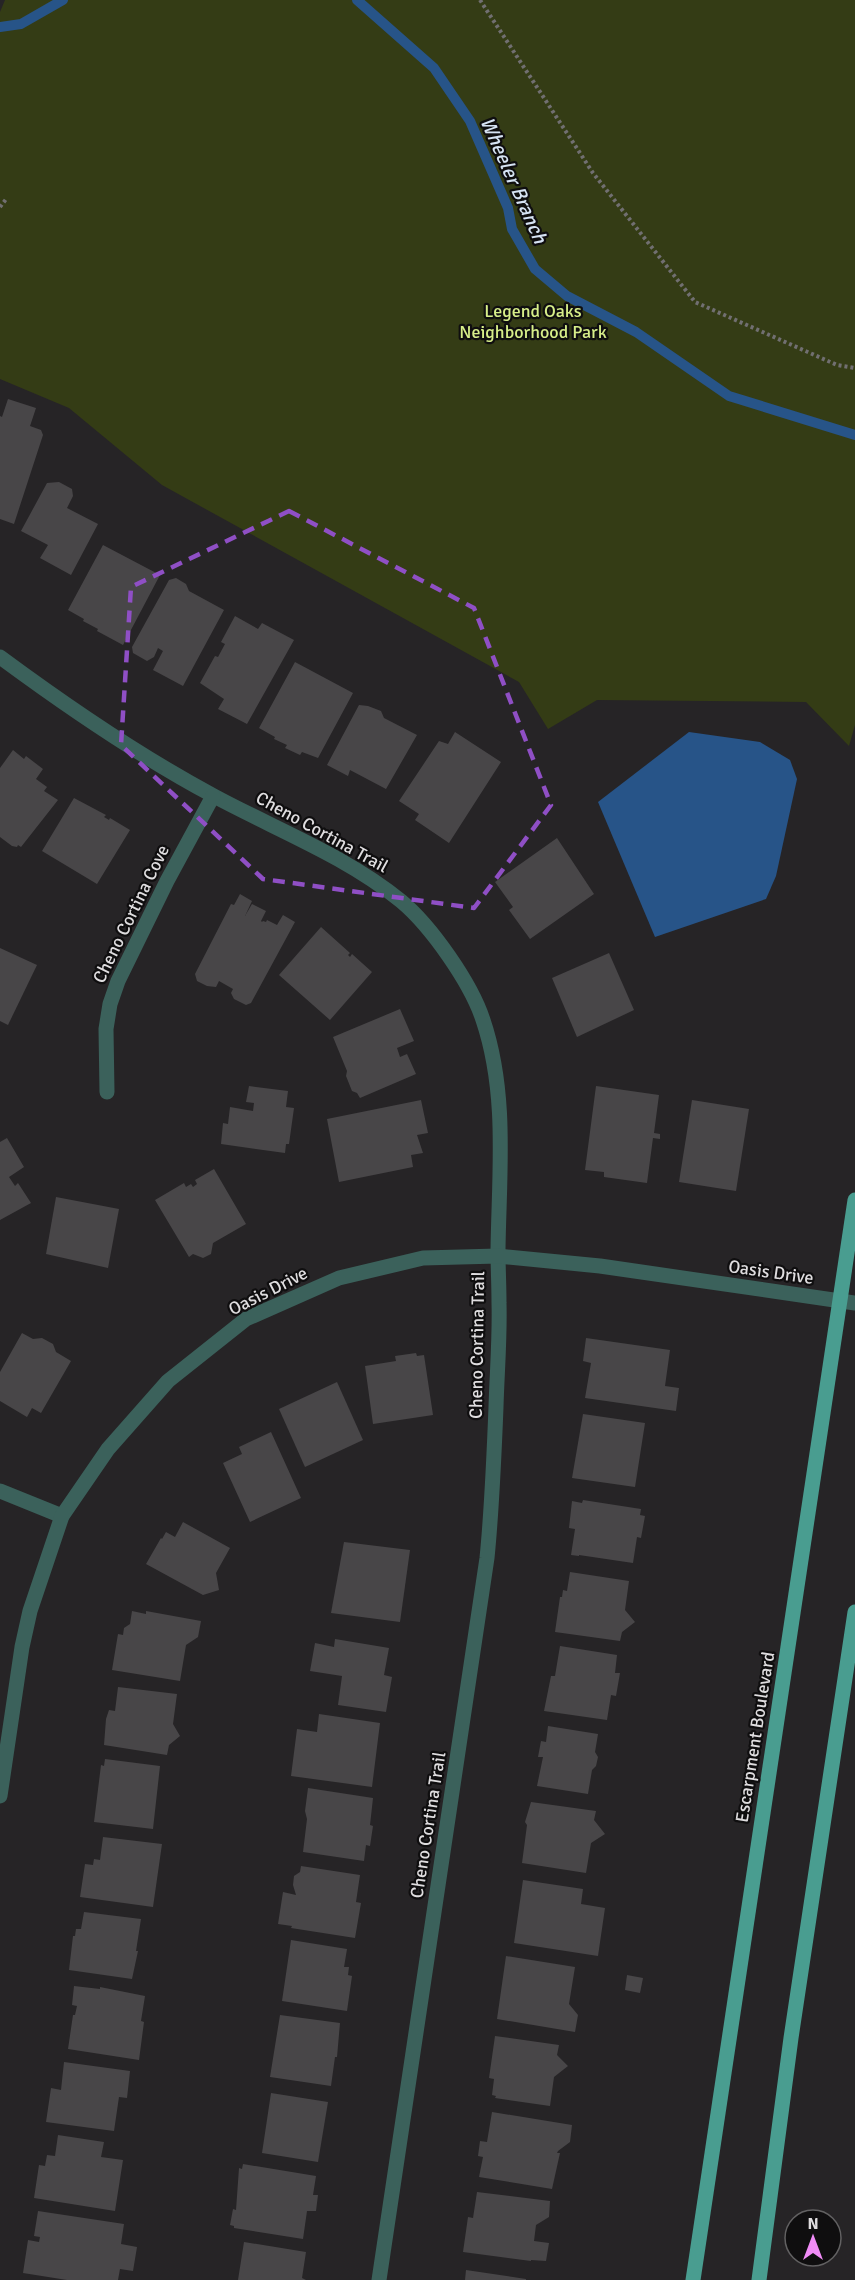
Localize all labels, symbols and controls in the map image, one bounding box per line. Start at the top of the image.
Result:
water label: Wheeler Branch [475,113,553,248]
park label: Legend Oaks Neighborhood Park [459,300,607,343]
street label: Cheno Cortina Trail [252,787,392,877]
street label: Cheno Cortina Cove [88,841,174,987]
street label: Oasis Drive [727,1255,815,1289]
street label: Oasis Drive [225,1262,311,1320]
street label: Cheno Cortina Trail [465,1271,489,1419]
street label: Escarpment Boulevard [731,1650,779,1824]
street label: Cheno Cortina Trail [406,1750,450,1900]
north arrow [783,2208,843,2268]
text: N [807,2214,819,2234]

